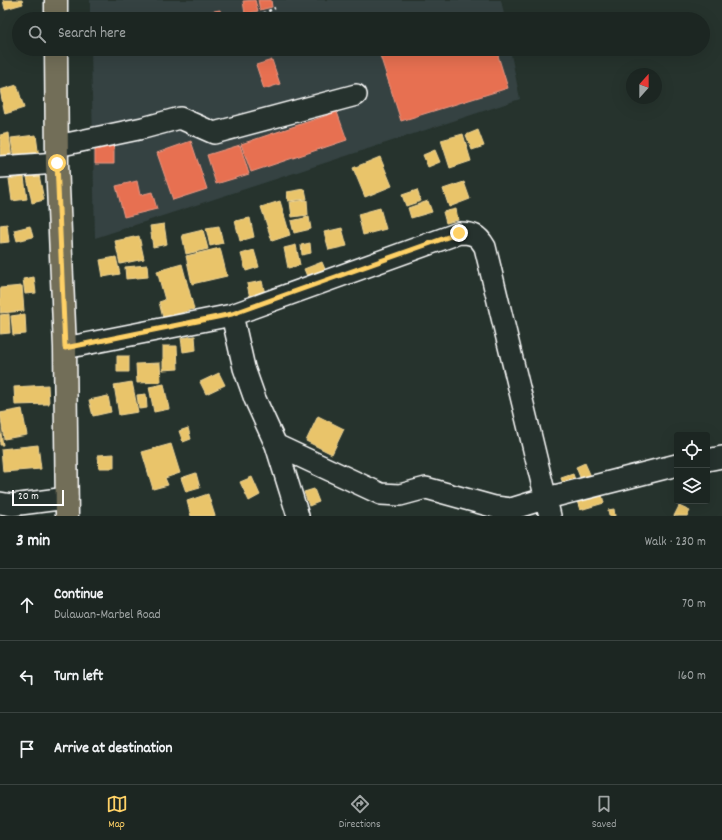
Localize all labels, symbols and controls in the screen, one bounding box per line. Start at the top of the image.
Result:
search box [12,12,710,56]
icon: search [26,23,48,45]
text: Search here [58,23,126,45]
north arrow [626,68,662,104]
route start [48,154,66,172]
route end [450,224,468,242]
map controls [674,432,710,504]
button: locate [674,432,710,468]
button: layers [674,468,710,504]
scale bar [12,488,64,507]
text: 20 m [18,489,39,505]
text: 3 min [16,530,50,554]
text: Walk · 230 m [645,533,706,552]
text: Continue [54,584,103,606]
icon: ahead [16,594,38,616]
text: 70 m [682,595,706,614]
text: Dulawan-Marbel Road [54,606,161,625]
icon: left [16,666,38,688]
text: Turn left [54,666,103,688]
text: 160 m [678,667,706,686]
icon: arrive [16,738,38,760]
text: Arrive at destination [54,738,172,760]
tab: Map [106,793,128,833]
tab: Directions [339,793,381,833]
tab: Saved [592,793,616,833]

